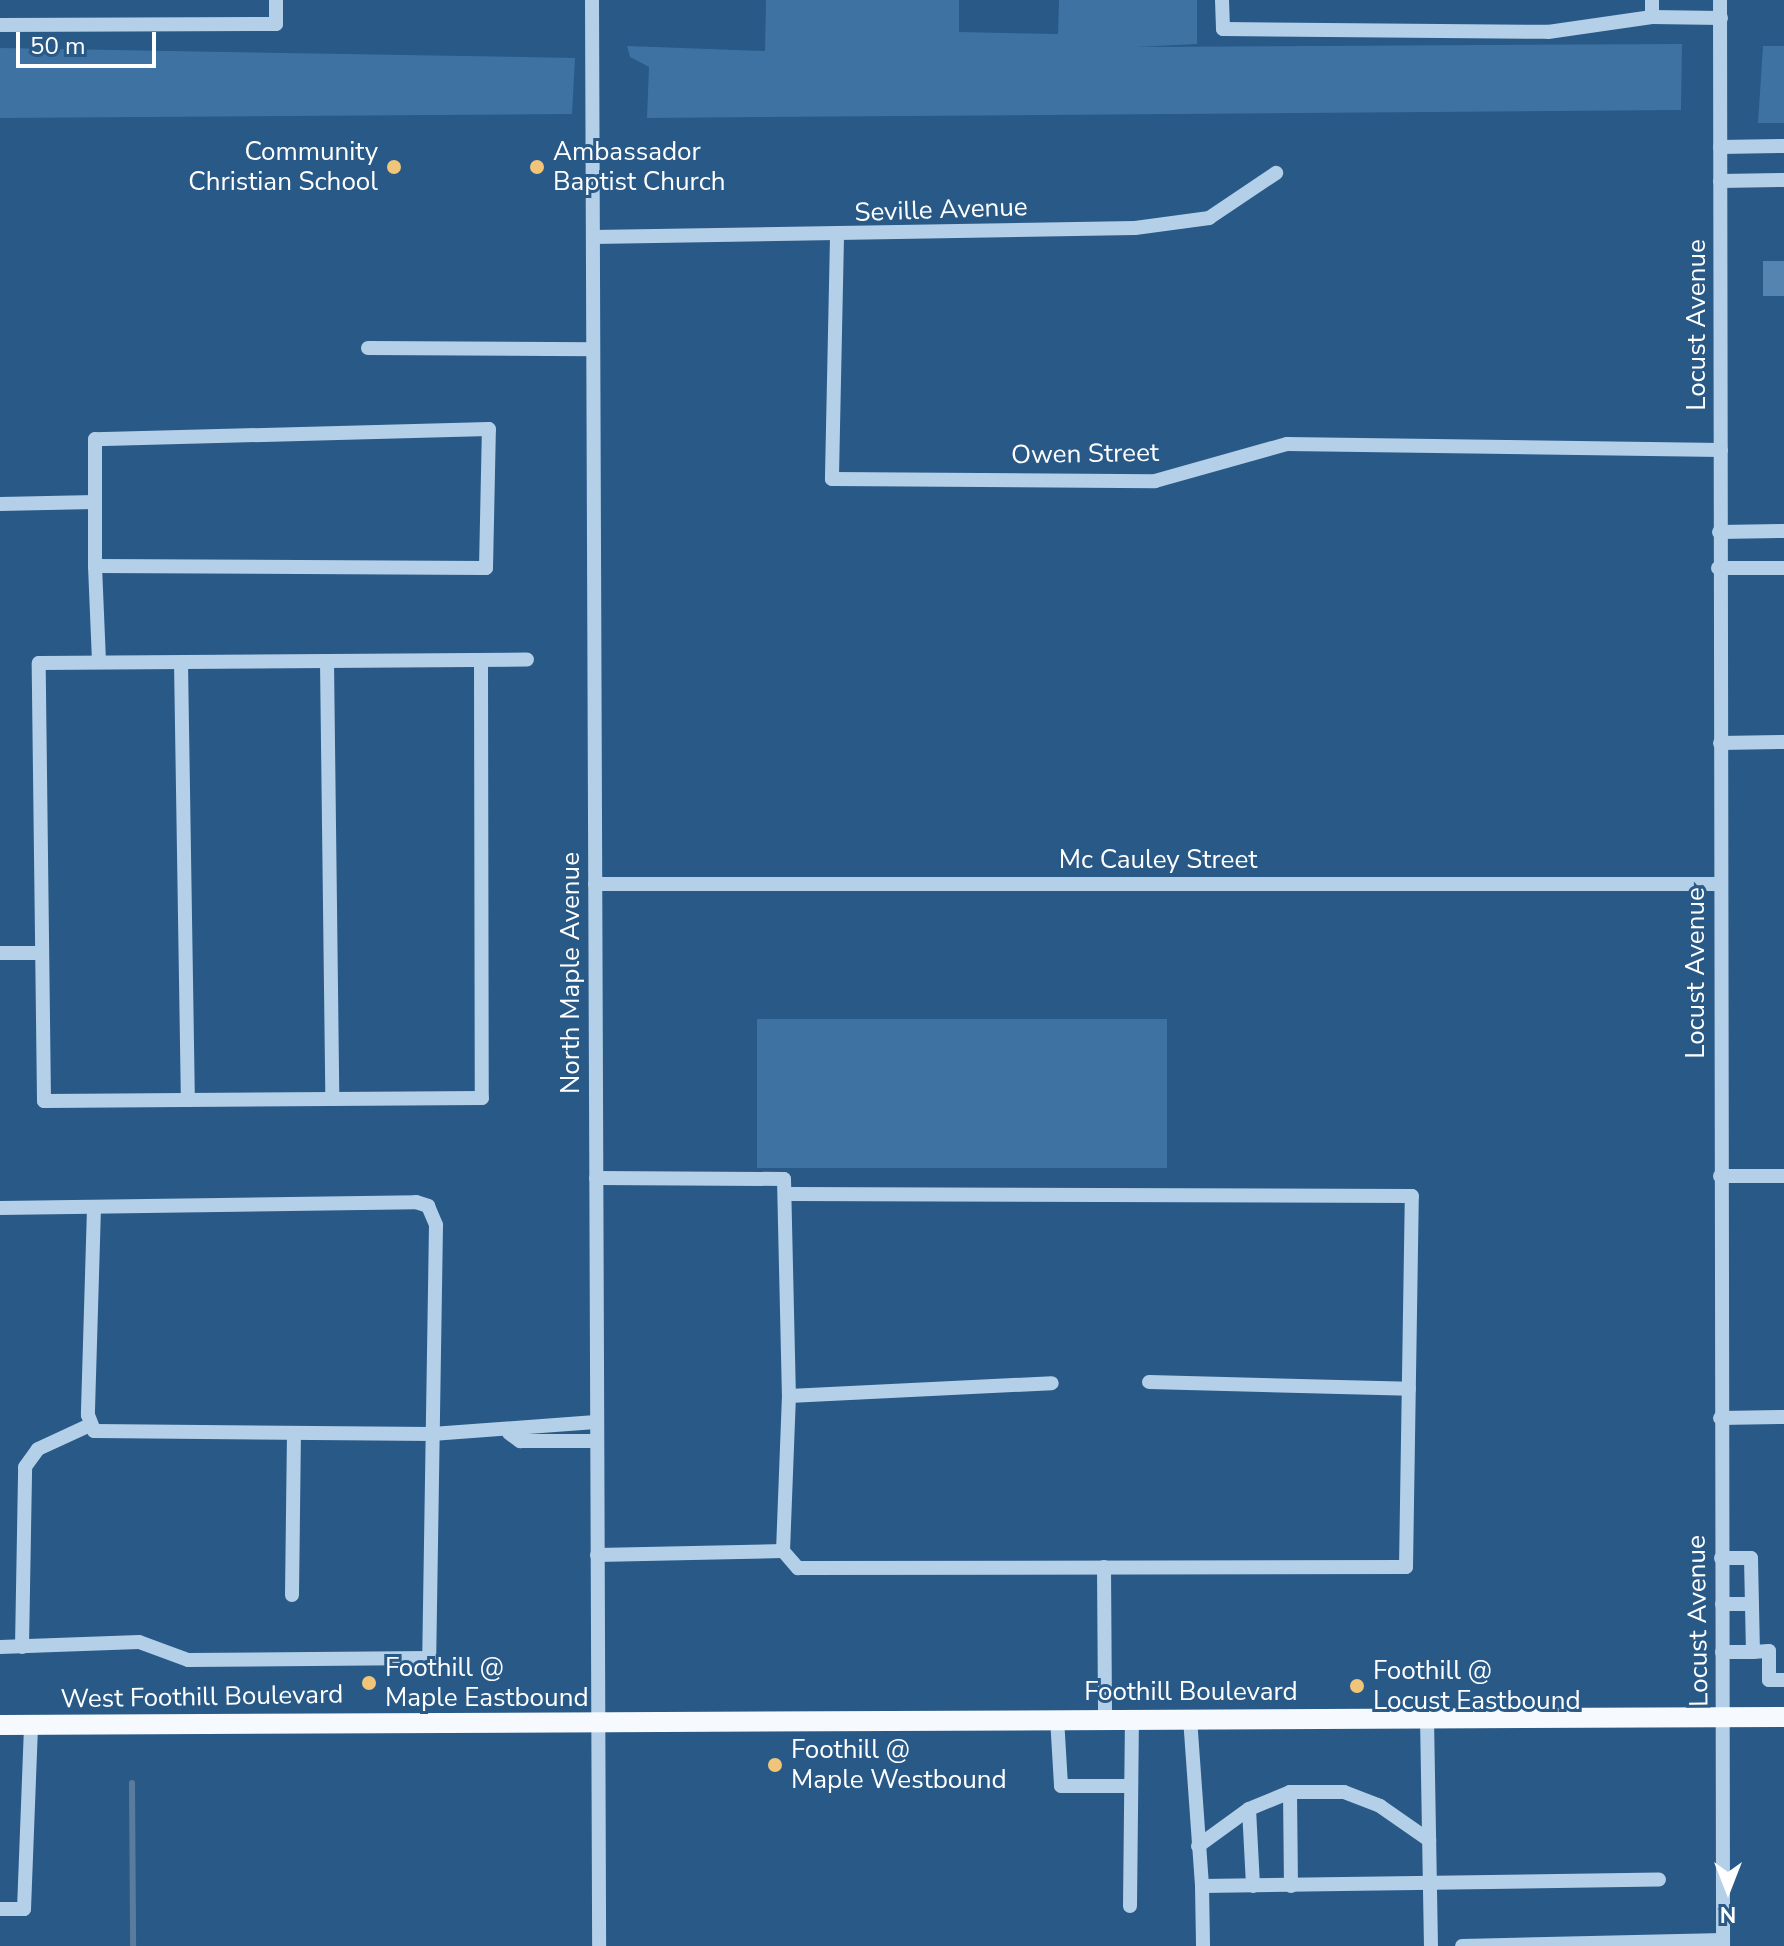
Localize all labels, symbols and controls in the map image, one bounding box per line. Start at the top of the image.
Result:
scale bar [20,16,160,66]
text: 50 m [30,30,86,62]
place label: Community Christian School [188,136,378,198]
place label: Ambassador Baptist Church [553,136,725,198]
marker: Community Christian School [385,158,403,176]
marker: Ambassador Baptist Church [528,158,546,176]
street label: Seville Avenue [854,191,1028,229]
street label: Locust Avenue [1681,239,1713,411]
street label: Owen Street [1011,437,1159,471]
street label: Mc Cauley Street [1059,844,1257,876]
street label: North Maple Avenue [555,852,587,1094]
street label: Locust Avenue [1680,887,1712,1059]
street label: Locust Avenue [1681,1535,1715,1707]
place label: Foothill @ Maple Eastbound [385,1652,589,1714]
place label: Foothill @ Locust Eastbound [1373,1655,1581,1716]
marker: Foothill @ Maple Eastbound [360,1674,378,1692]
street label: Foothill Boulevard [1084,1676,1298,1708]
marker: Foothill @ Locust Eastbound [1348,1677,1366,1695]
street label: West Foothill Boulevard [60,1679,344,1715]
place label: Foothill @ Maple Westbound [791,1734,1007,1796]
marker: Foothill @ Maple Westbound [766,1756,784,1774]
north arrow [1688,1850,1768,1930]
text: N [1720,1899,1736,1929]

